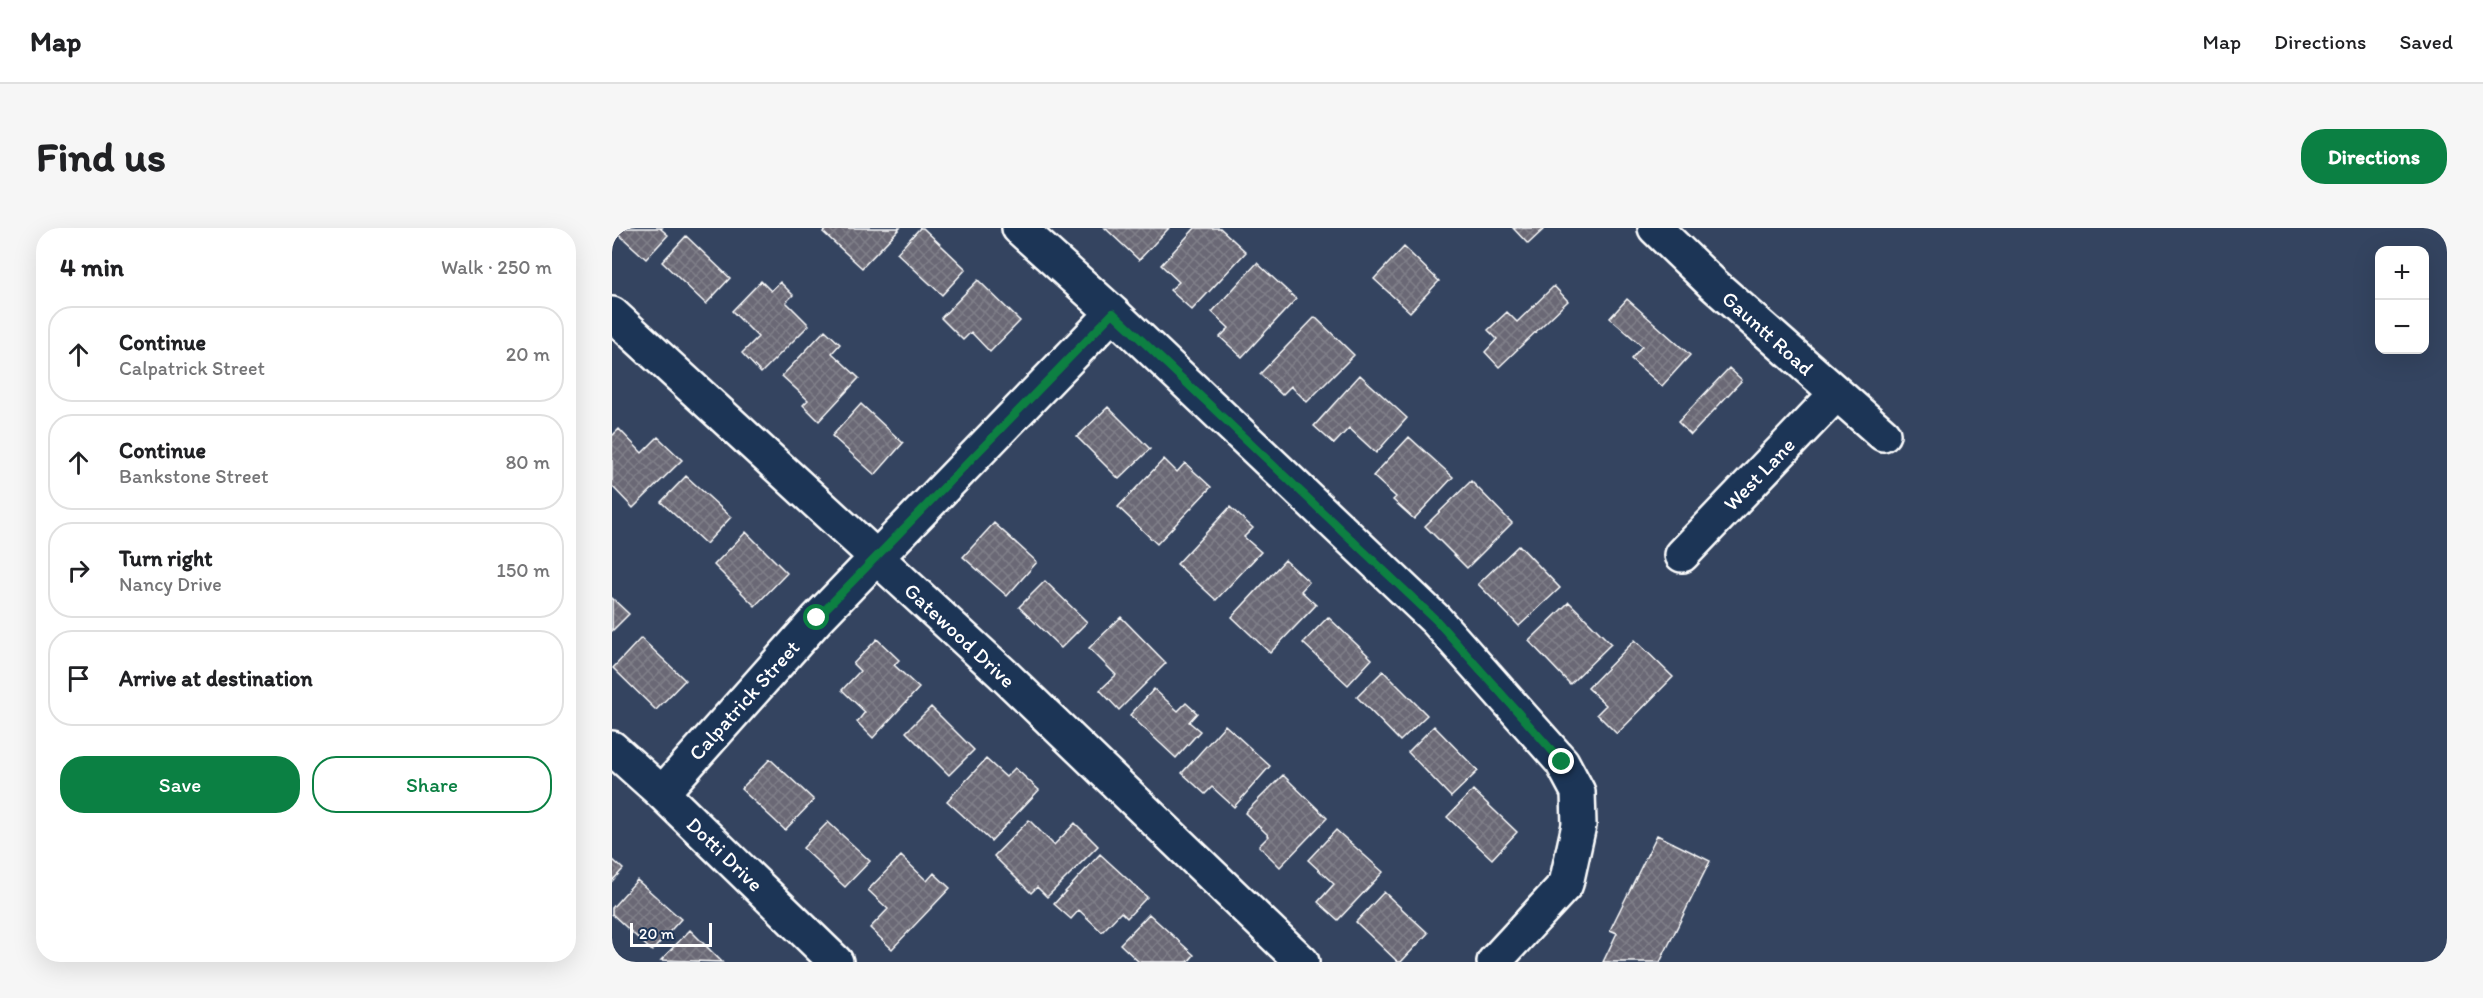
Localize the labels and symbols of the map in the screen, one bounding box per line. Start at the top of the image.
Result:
street label: Gauntt Road [1717,285,1819,381]
street label: West Lane [1718,432,1800,516]
street label: Gatewood Drive [899,577,1021,693]
route start [803,604,829,630]
street label: Calpatrick Street [683,635,805,765]
route end [1548,748,1574,774]
street label: Dotti Drive [682,812,768,896]
scale bar [630,920,712,948]

